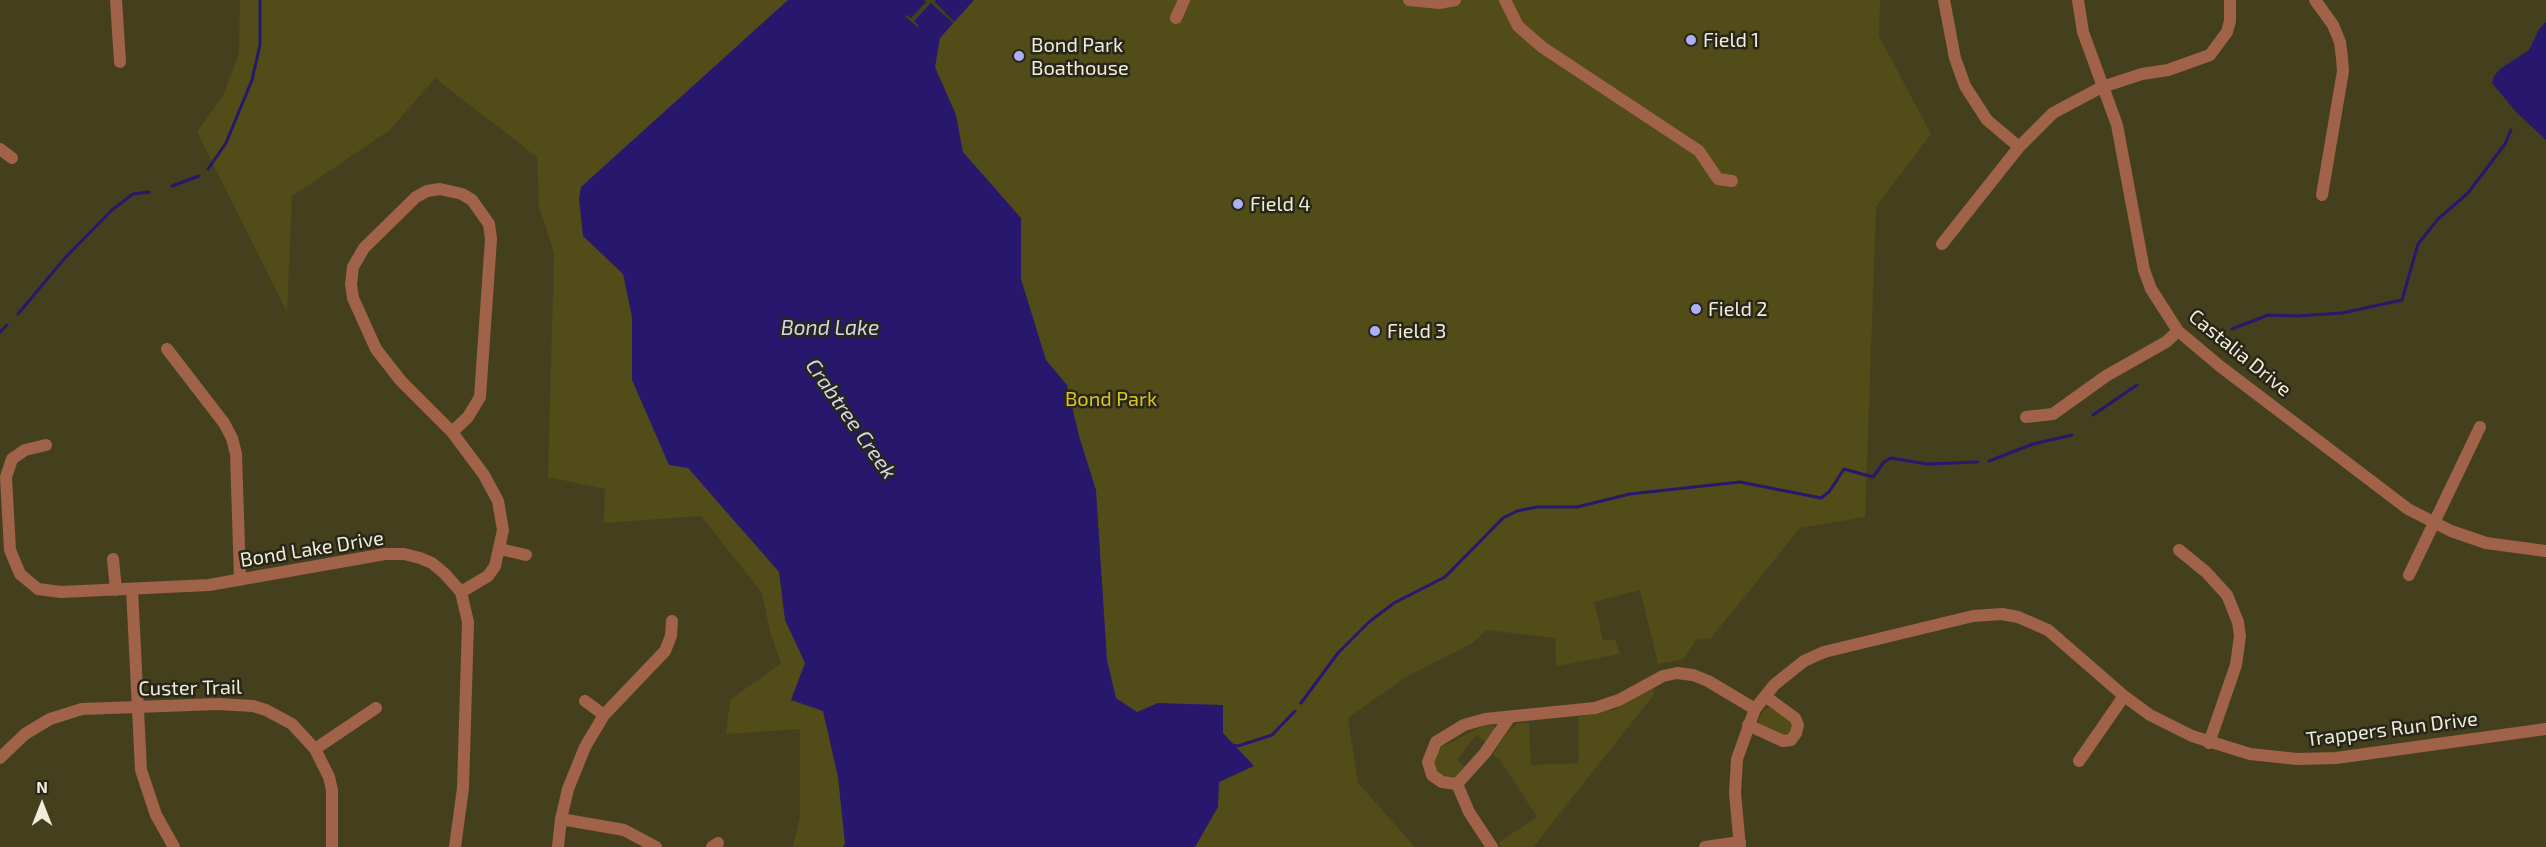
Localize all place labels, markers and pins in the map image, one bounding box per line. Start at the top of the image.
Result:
place label: Field 1 [1703,28,1759,52]
place label: Bond Park Boathouse [1031,33,1129,80]
marker: Field 1 [1684,33,1698,47]
marker: Bond Park Boathouse [1012,49,1026,63]
place label: Field 4 [1250,192,1311,216]
marker: Field 4 [1231,197,1245,211]
place label: Field 2 [1708,297,1768,321]
marker: Field 2 [1689,302,1703,316]
place label: Field 3 [1387,319,1446,343]
marker: Field 3 [1368,324,1382,338]

